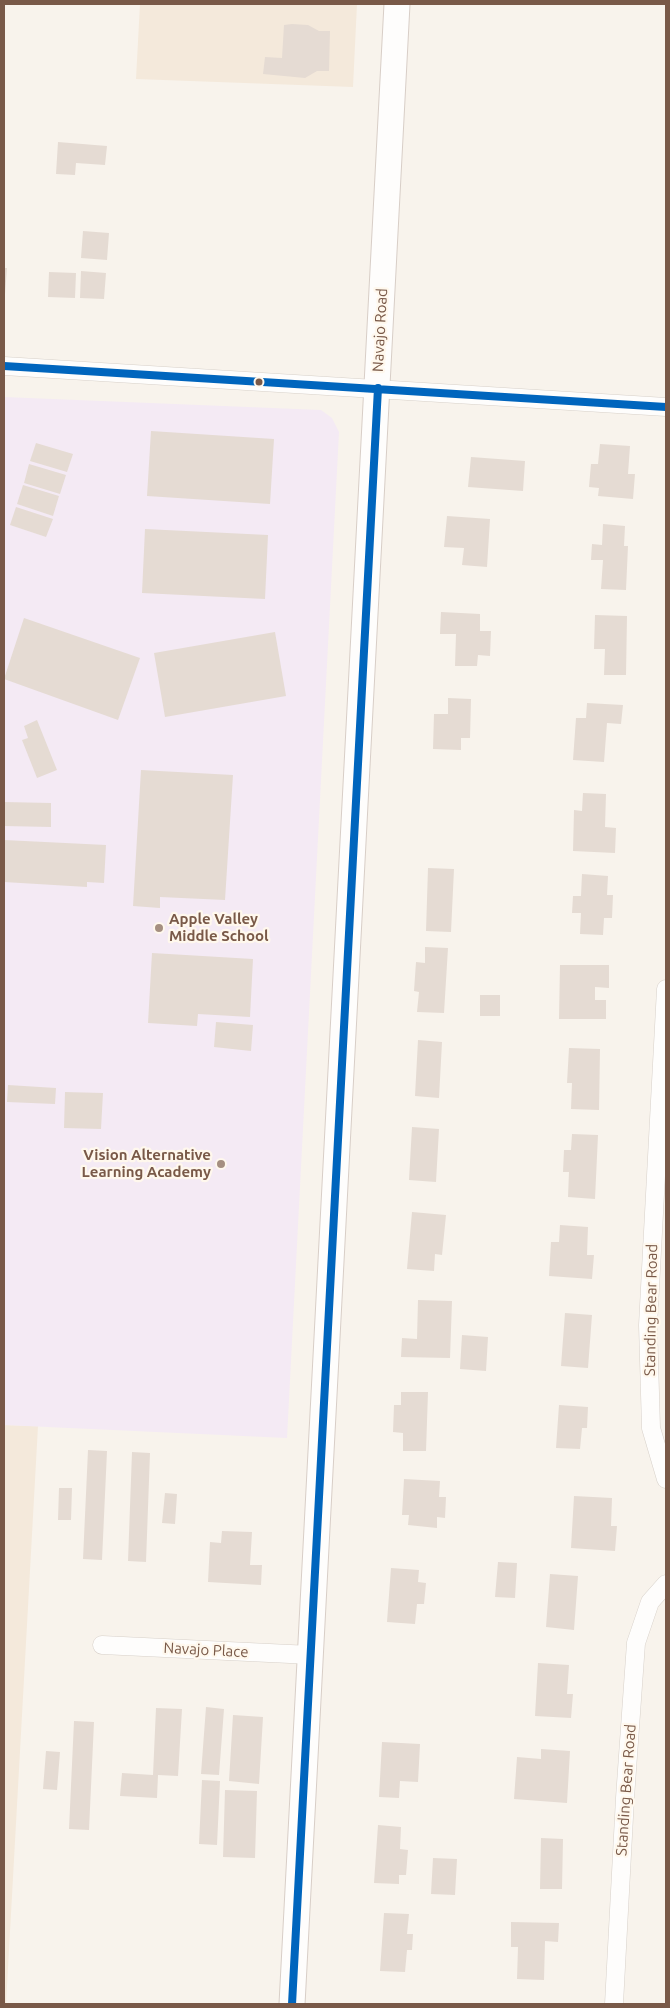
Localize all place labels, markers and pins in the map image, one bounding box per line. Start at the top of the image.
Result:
unlabelled marker [254,377,264,387]
place label: Apple Valley Middle School [169,910,268,945]
marker: Apple Valley Middle School [153,922,165,934]
place label: Vision Alternative Learning Academy [82,1146,211,1181]
marker: Vision Alternative Learning Academy [215,1158,227,1170]

